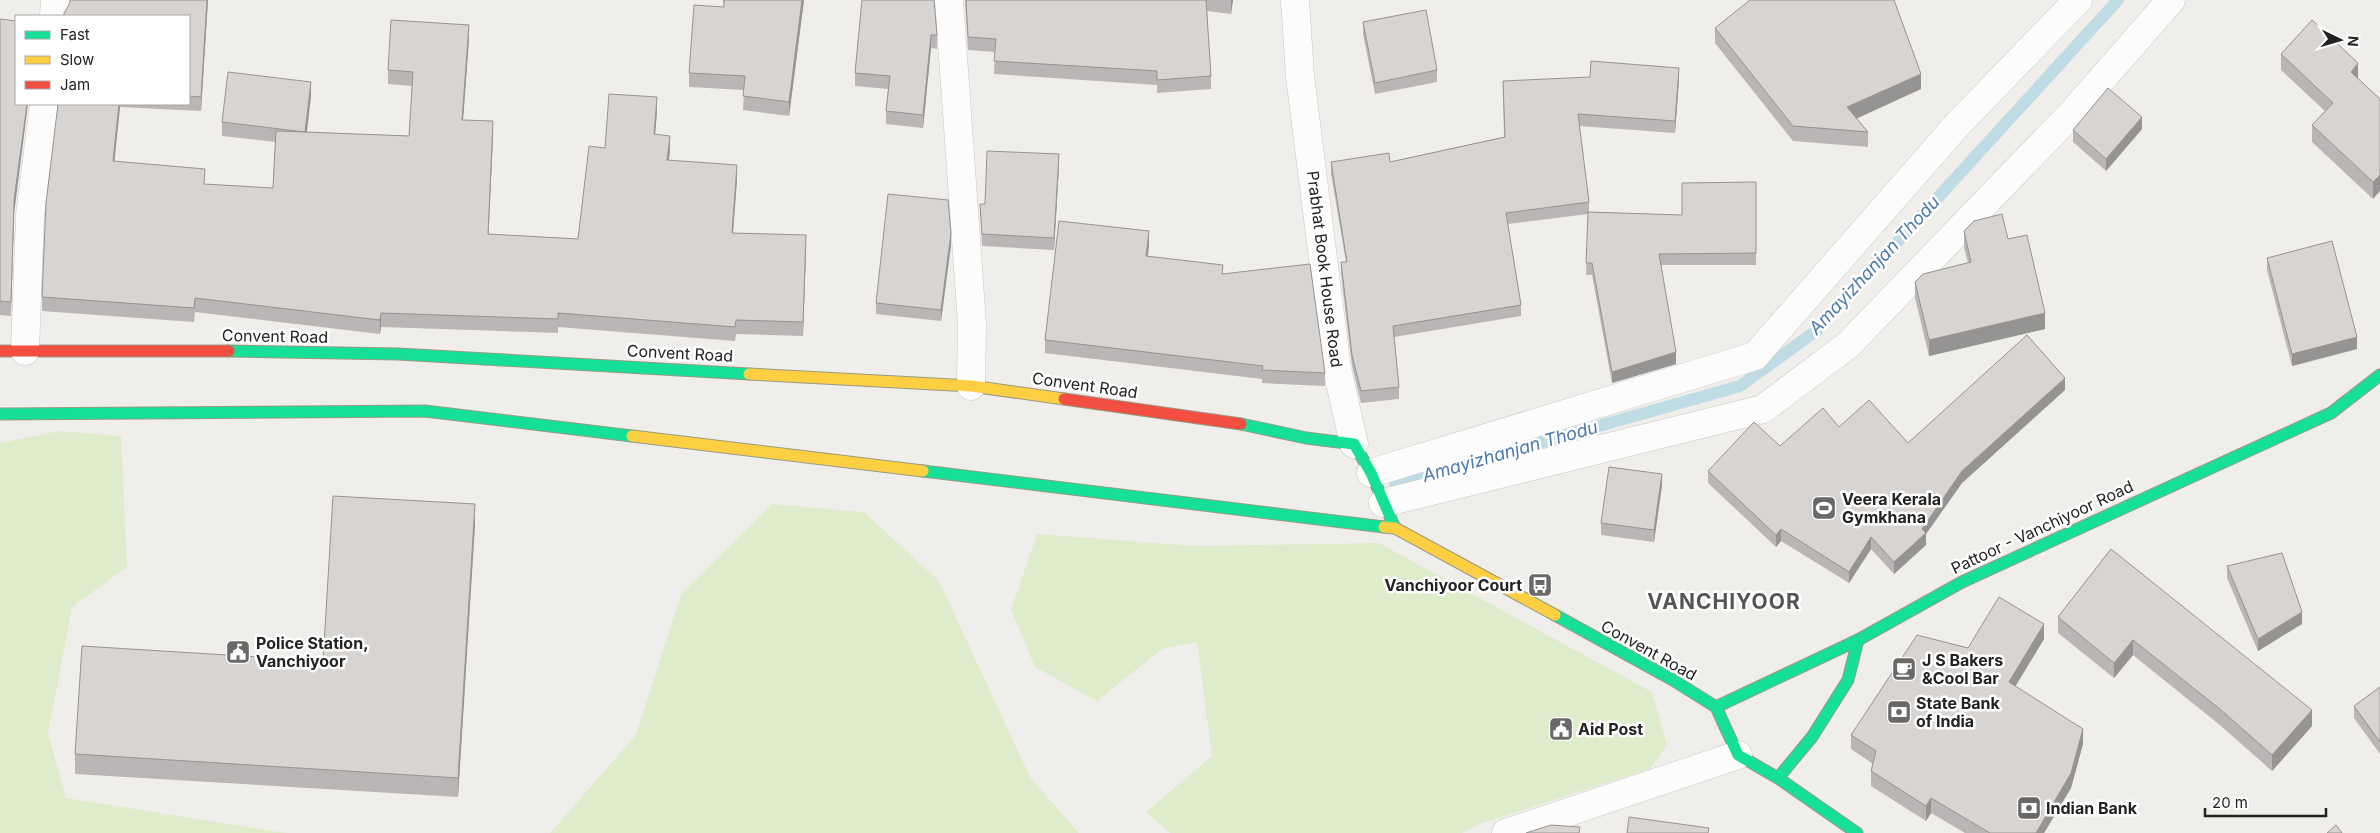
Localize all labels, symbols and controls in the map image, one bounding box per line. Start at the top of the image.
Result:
legend [15,15,190,105]
north arrow [2315,15,2365,65]
text: Fast [60,25,90,44]
text: N [2345,35,2362,47]
text: Slow [60,50,94,69]
text: Jam [60,75,90,94]
street label: Prabhat Book House Road [1303,170,1347,368]
water label: Amayizhanjan Thodu [1804,191,1944,339]
street label: Convent Road [222,325,328,347]
street label: Convent Road [626,340,734,366]
street label: Convent Road [1031,368,1139,402]
water label: Amayizhanjan Thodu [1419,416,1601,486]
street label: Pattoor - Vanchiyoor Road [1948,476,2136,578]
place label: Veera Kerala Gymkhana [1842,489,1941,527]
sports icon: Veera Kerala Gymkhana [1811,495,1837,521]
bus stop icon: Vanchiyoor Court [1527,572,1553,598]
place label: Vanchiyoor Court [1384,575,1522,595]
district label: VANCHIYOOR [1647,589,1801,614]
street label: Convent Road [1598,615,1700,685]
place label: Police Station, Vanchiyoor [256,633,368,671]
public building icon: Police Station, Vanchiyoor [225,639,251,665]
place label: J S Bakers &Cool Bar [1922,650,2003,688]
cafe icon: J S Bakers &Cool Bar [1891,656,1917,682]
place label: State Bank of India [1916,693,2001,731]
bank icon: State Bank of India [1886,699,1912,725]
public building icon: Aid Post [1548,716,1574,742]
place label: Aid Post [1578,719,1643,739]
scale bar [2205,786,2326,818]
text: 20 m [2212,793,2248,812]
bank icon: Indian Bank [2016,795,2042,821]
place label: Indian Bank [2046,798,2138,818]

